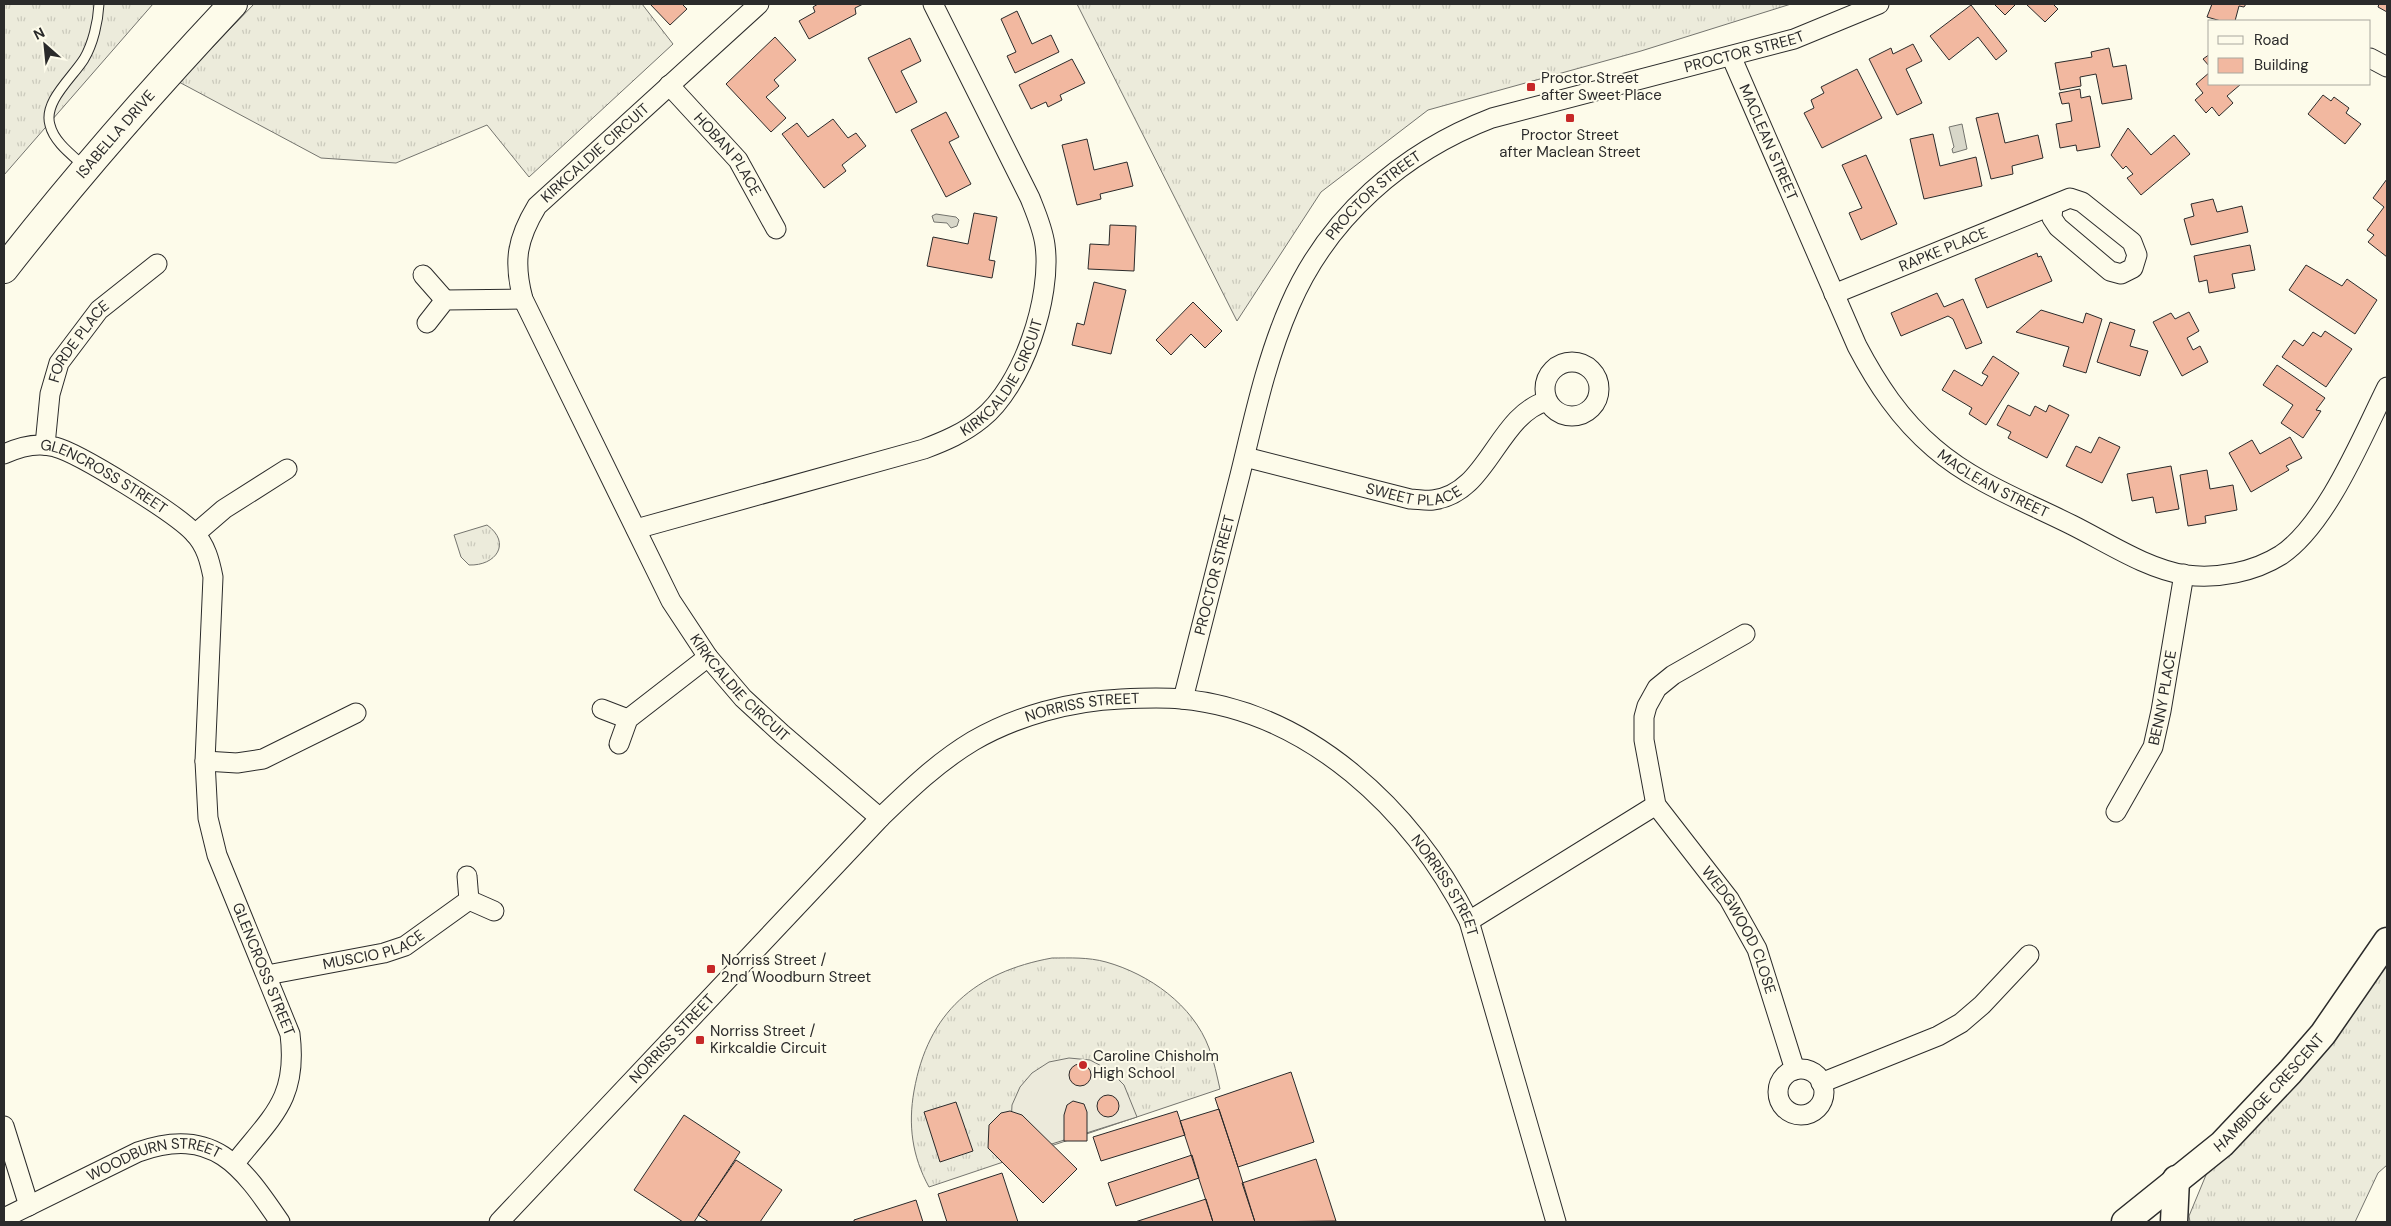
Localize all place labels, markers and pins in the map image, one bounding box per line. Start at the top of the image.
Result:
place label: Proctor Street after Sweet Place [1541,68,1662,105]
marker: Proctor Street after Sweet Place [1525,81,1537,93]
marker: Proctor Street after Maclean Street [1564,112,1576,124]
place label: Proctor Street after Maclean Street [1499,125,1641,162]
place label: Norriss Street / 2nd Woodburn Street [721,950,871,987]
marker: Norriss Street / 2nd Woodburn Street [705,963,717,975]
place label: Norriss Street / Kirkcaldie Circuit [710,1021,827,1058]
marker: Norriss Street / Kirkcaldie Circuit [694,1034,706,1046]
place label: Caroline Chisholm High School [1093,1046,1219,1083]
marker: Caroline Chisholm High School [1077,1059,1089,1071]

